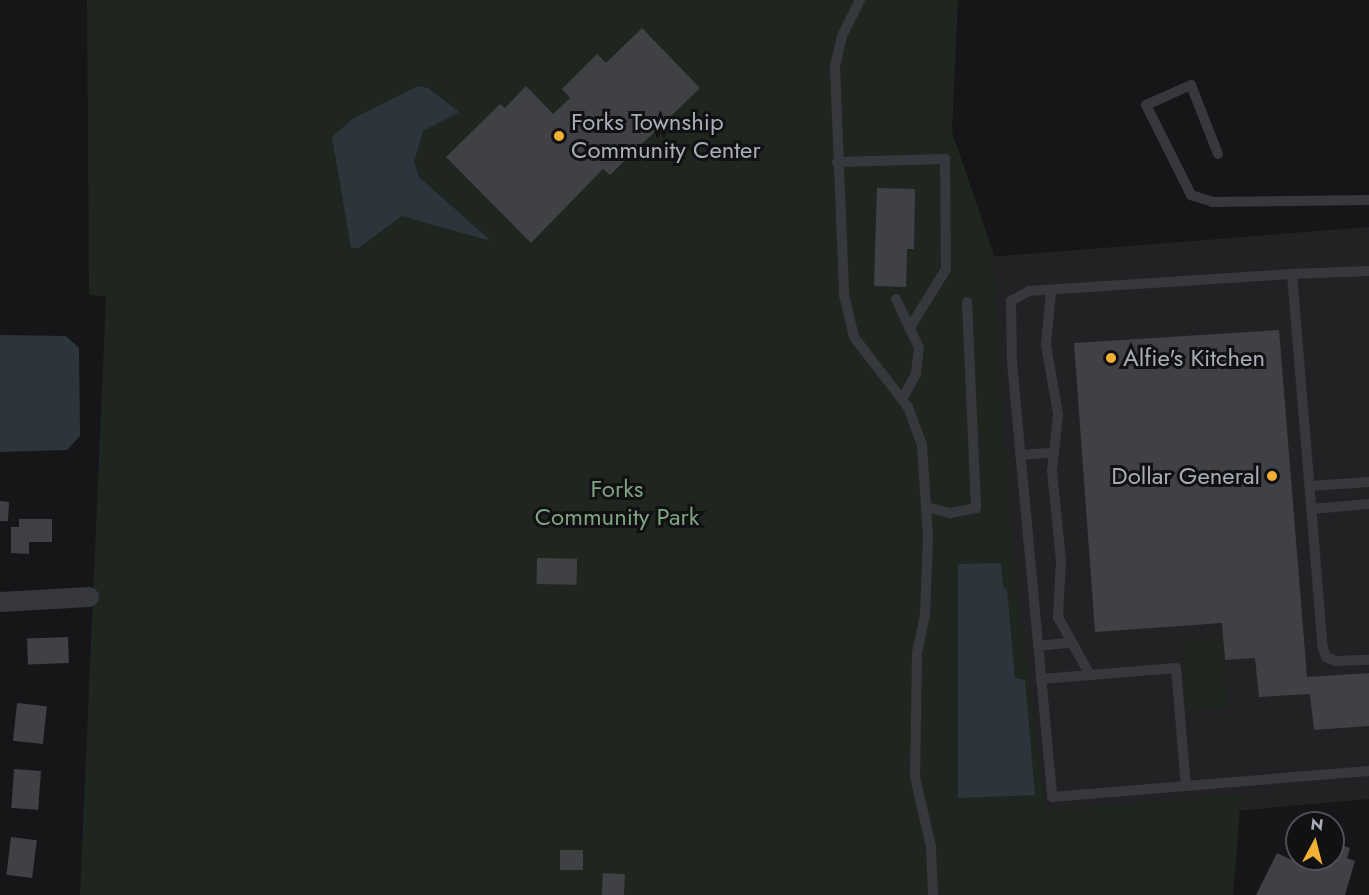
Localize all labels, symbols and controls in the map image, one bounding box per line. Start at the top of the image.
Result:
place label: Forks Township Community Center [571,108,761,164]
marker: Forks Township Community Center [552,129,566,143]
place label: Alfie's Kitchen [1123,344,1265,372]
marker: Alfie's Kitchen [1104,351,1118,365]
place label: Dollar General [1111,462,1260,490]
marker: Dollar General [1265,469,1279,483]
park label: Forks Community Park [535,475,699,531]
north arrow [1285,811,1345,871]
text: N [1309,812,1325,837]

